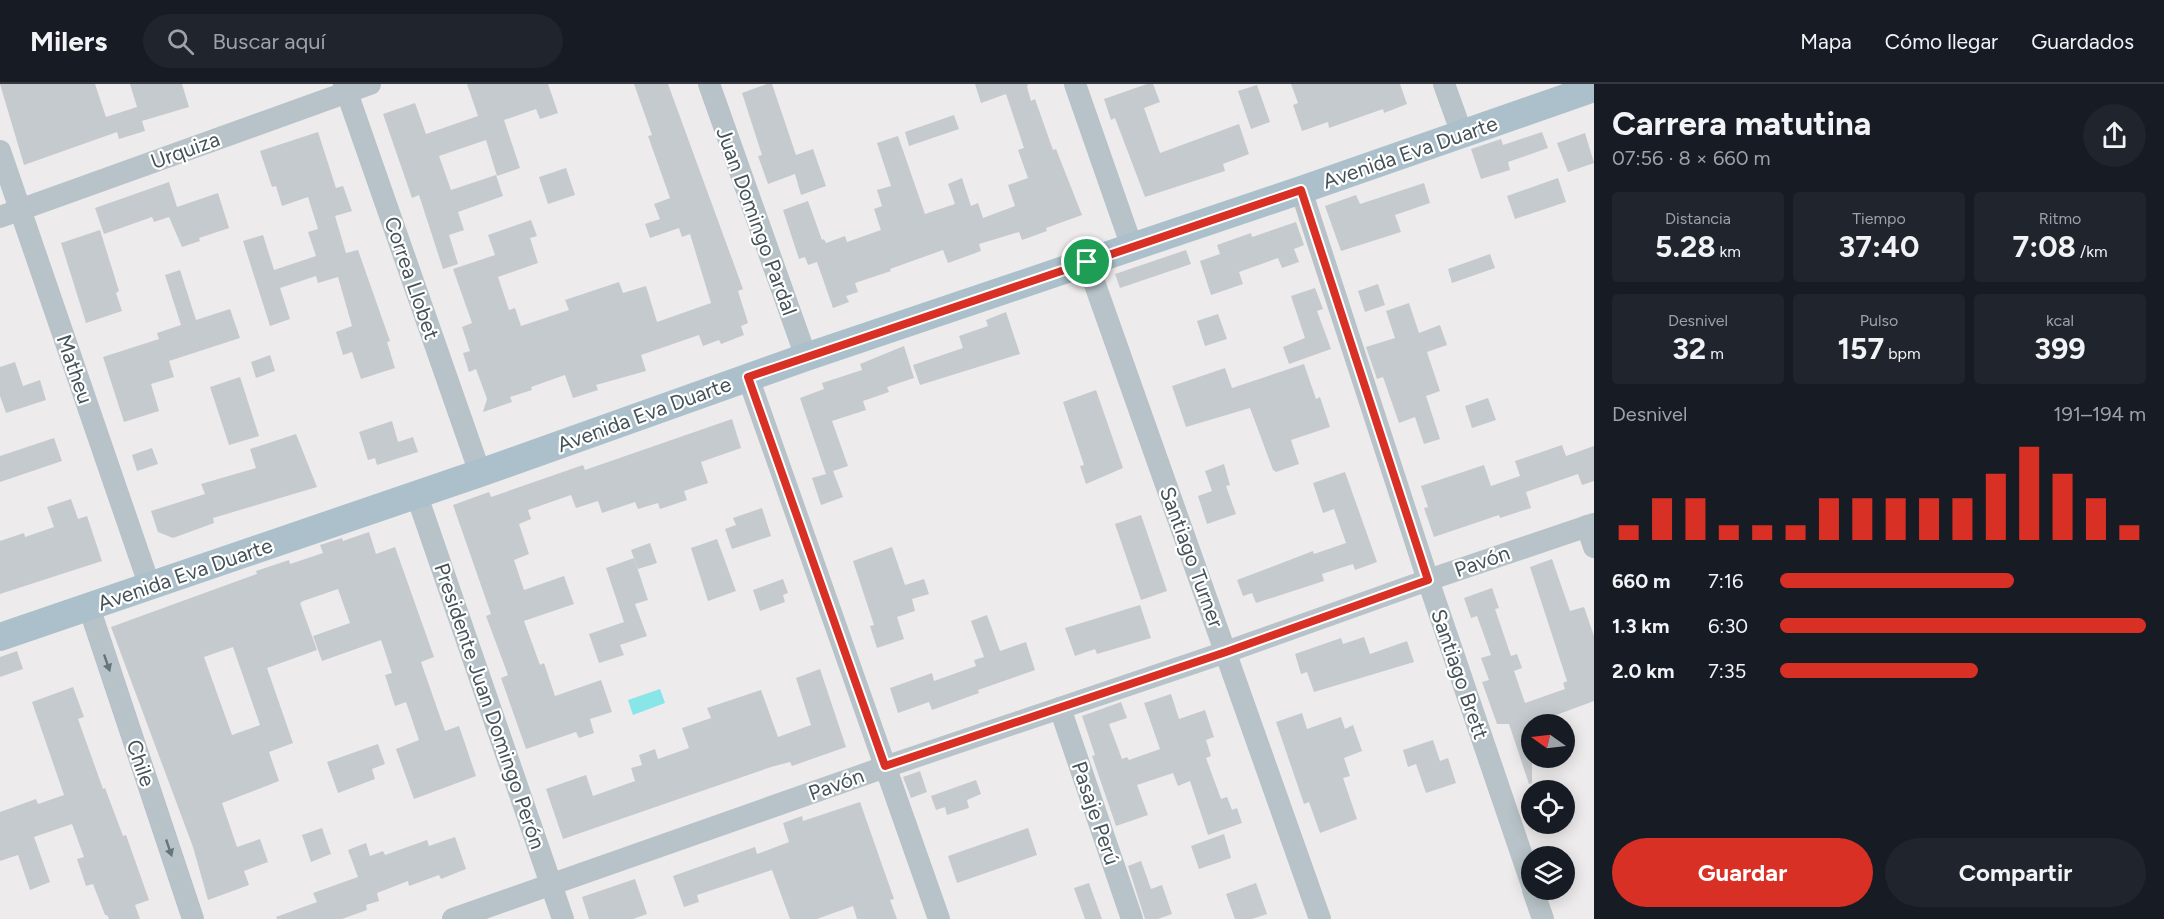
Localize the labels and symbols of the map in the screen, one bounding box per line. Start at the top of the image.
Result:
street label: Avenida Eva Duarte [1319,110,1501,194]
street label: Juan Domingo Pardal [711,124,803,318]
street label: Urquiza [147,126,223,174]
street label: Correa Llobet [379,213,445,343]
pin [1061,236,1112,287]
street label: Matheu [52,331,98,407]
street label: Avenida Eva Duarte [554,371,734,457]
street label: Santiago Turner [1155,483,1229,631]
street label: Avenida Eva Duarte [94,532,276,616]
street label: Pavón [1451,540,1513,582]
street label: Presidente Juan Domingo Perón [429,560,551,852]
street label: Santiago Brett [1426,606,1494,742]
one-way arrow [103,654,113,672]
north arrow [1521,714,1575,768]
street label: Chile [121,736,161,790]
street label: Pasaje Perú [1067,758,1125,868]
street label: Pavón [805,762,867,806]
one-way arrow [165,839,175,857]

